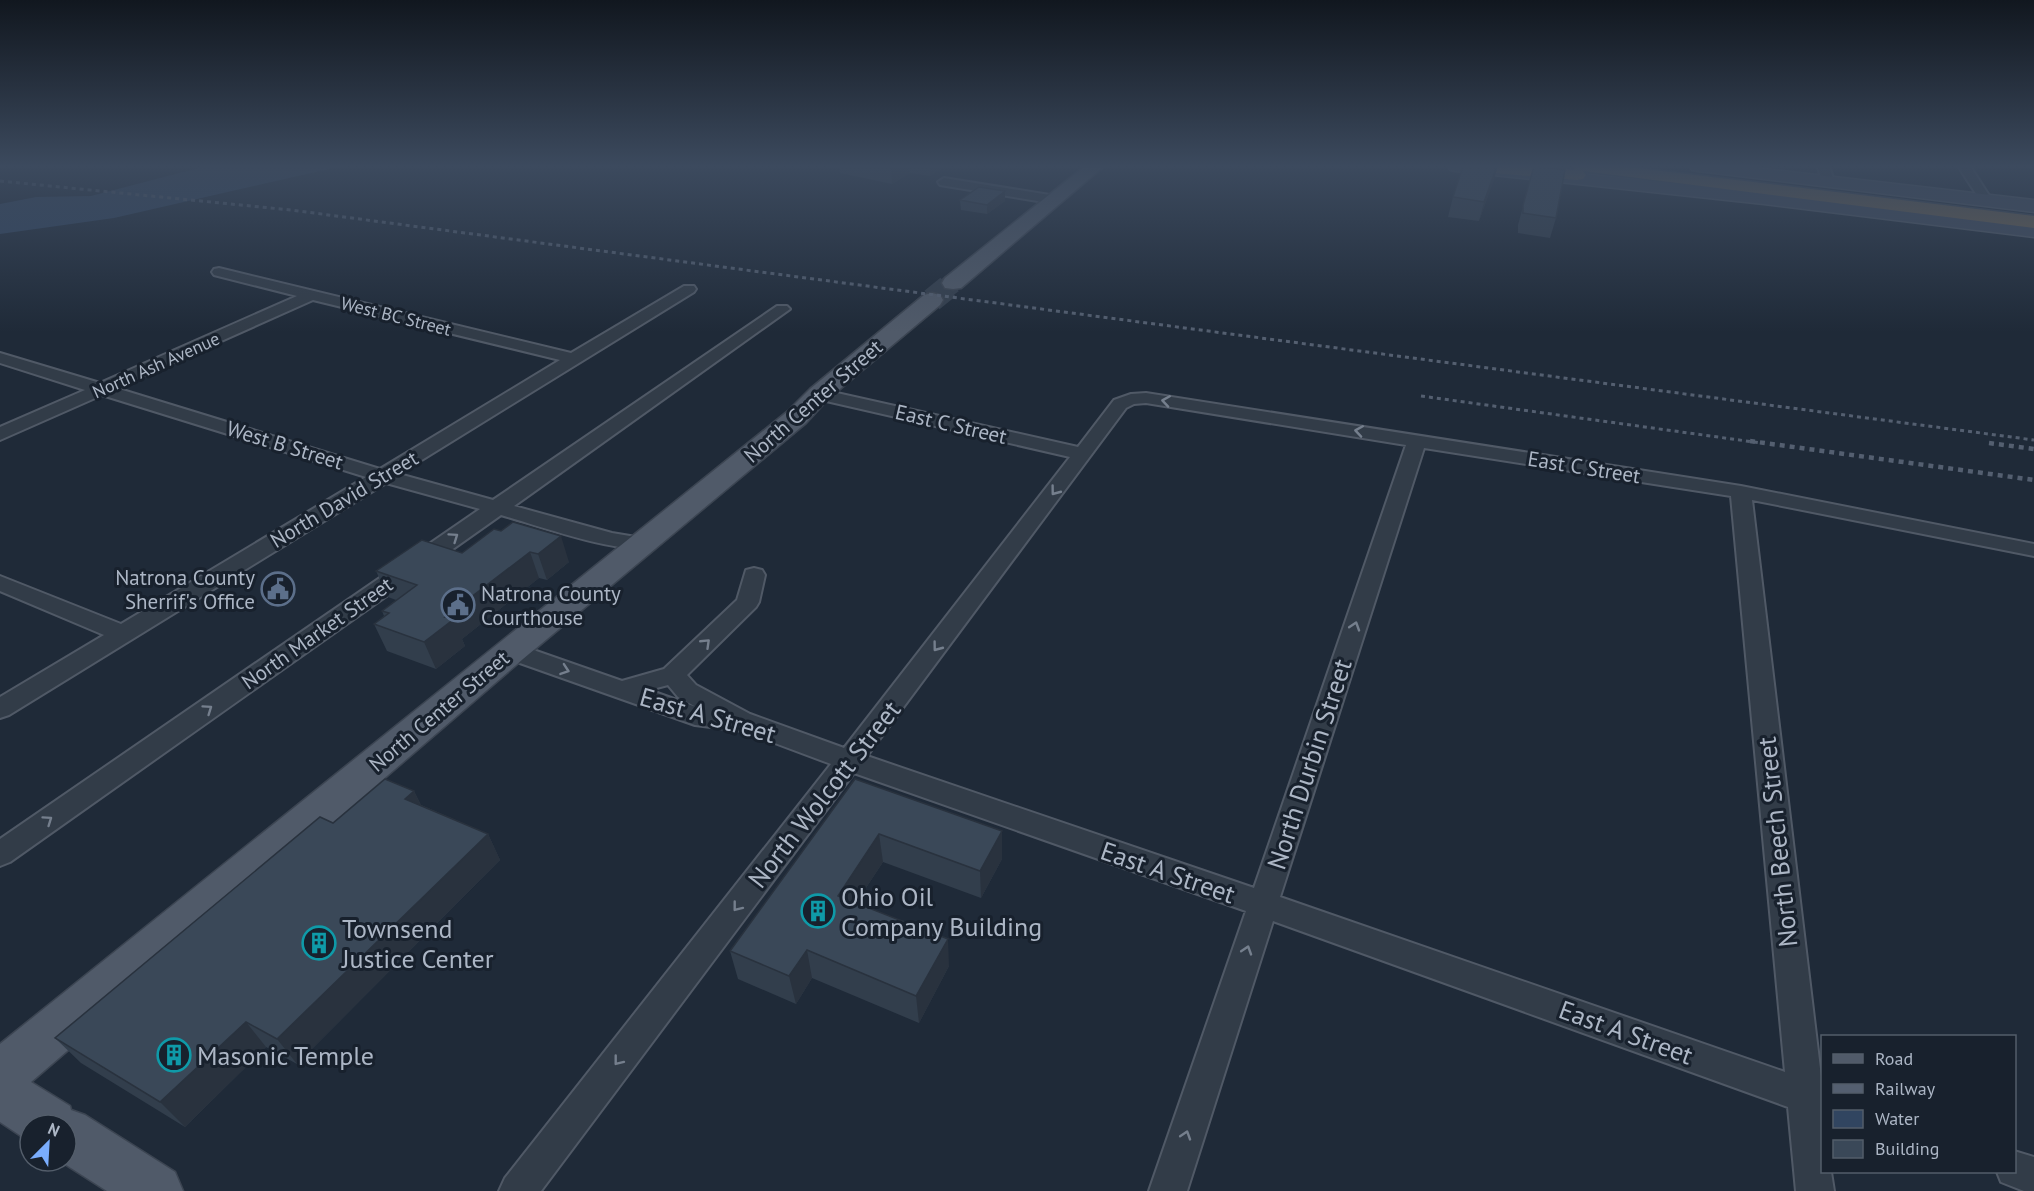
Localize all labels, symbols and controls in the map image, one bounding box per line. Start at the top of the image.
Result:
street label: West BC Street [339,291,453,341]
street label: North Ash Avenue [89,327,223,403]
street label: North Center Street [738,333,888,469]
one-way arrow [1162,396,1171,408]
street label: East C Street [893,398,1009,450]
street label: West B Street [224,415,346,475]
one-way arrow [1354,426,1364,438]
street label: North David Street [265,444,423,554]
street label: East C Street [1526,445,1642,489]
one-way arrow [1051,485,1062,496]
one-way arrow [447,533,458,544]
place label: Natrona County Sherrif's Office [115,564,255,615]
street label: North Market Street [236,571,398,695]
public building icon: Natrona County Sherrif's Office [260,571,296,607]
place label: Natrona County Courthouse [481,580,621,631]
public building icon: Natrona County Courthouse [440,587,476,623]
one-way arrow [1348,621,1360,632]
one-way arrow [698,640,709,651]
one-way arrow [933,640,944,651]
street label: North Center Street [363,644,515,778]
street label: North Durbin Street [1259,654,1359,873]
one-way arrow [559,663,570,676]
street label: East A Street [636,680,780,750]
street label: North Wolcott Street [741,694,907,894]
one-way arrow [201,705,212,716]
street label: North Beech Street [1750,735,1804,949]
one-way arrow [41,816,52,827]
street label: East A Street [1096,834,1240,910]
place label: Ohio Oil Company Building [841,880,1042,943]
building icon: Ohio Oil Company Building [800,893,836,929]
one-way arrow [734,900,745,911]
place label: Townsend Justice Center [341,912,494,975]
building icon: Townsend Justice Center [301,925,337,961]
one-way arrow [1240,945,1252,956]
street label: East A Street [1554,993,1698,1072]
legend [1821,1035,2016,1173]
building icon: Masonic Temple [156,1037,192,1073]
place label: Masonic Temple [197,1039,374,1072]
text: Road [1875,1047,1913,1070]
one-way arrow [614,1055,625,1066]
text: Railway [1875,1077,1936,1100]
text: Water [1875,1107,1919,1130]
north arrow [18,1113,78,1173]
text: N [45,1118,63,1141]
one-way arrow [1179,1130,1191,1141]
text: Building [1875,1137,1939,1160]

